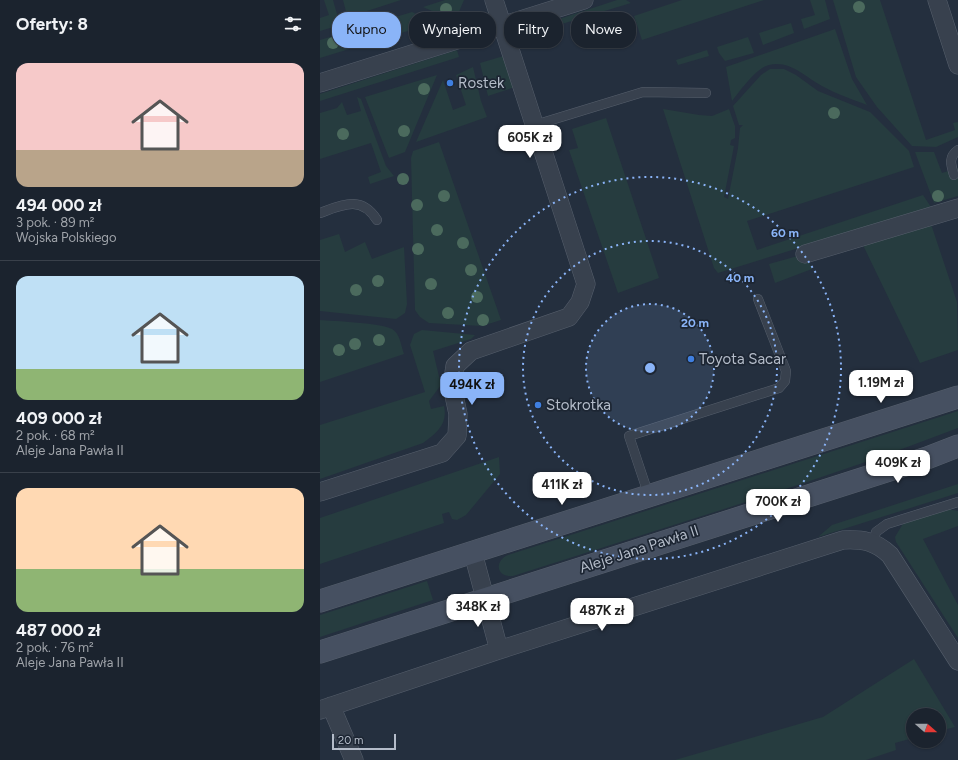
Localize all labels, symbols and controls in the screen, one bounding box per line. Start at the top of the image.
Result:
chip: Kupno [332,12,401,48]
chip: Wynajem [409,12,496,48]
chip: Filtry [504,12,563,48]
chip: Nowe [571,12,636,48]
icon: filters [282,13,304,35]
text: Oferty: 8 [16,14,88,34]
place label: Rostek [458,74,505,92]
marker: Rostek [445,78,455,88]
icon: home [124,89,196,161]
pin: 605K zł [493,125,567,159]
text: 605K zł [507,130,553,145]
text: 494 000 zł [16,195,102,215]
text: 3 pok. · 89 m² [16,215,95,230]
text: 60 m [771,226,799,240]
text: Wojska Polskiego [16,230,117,245]
text: 40 m [726,271,754,285]
icon: home [124,302,196,374]
text: 20 m [681,316,709,330]
place label: Toyota Sacar [699,350,786,368]
marker: Toyota Sacar [686,354,696,364]
centre of rings [643,361,657,375]
pin: 1.19M zł [840,370,922,404]
pin: 494K zł [435,372,509,406]
text: 1.19M zł [858,375,904,390]
text: 494K zł [449,377,495,392]
place label: Stokrotka [546,396,611,414]
marker: Stokrotka [533,400,543,410]
text: 409 000 zł [16,408,102,428]
text: 2 pok. · 68 m² [16,428,95,443]
text: Aleje Jana Pawła II [16,443,124,458]
pin: 409K zł [861,450,935,484]
text: 409K zł [875,455,921,470]
pin: 411K zł [525,472,599,506]
text: 411K zł [542,477,582,492]
pin: 700K zł [741,489,815,523]
text: 700K zł [755,494,801,509]
icon: home [124,514,196,586]
street label: Aleje Jana Pawła II [577,521,701,577]
pin: 348K zł [441,594,515,628]
pin: 487K zł [565,598,639,632]
text: 348K zł [455,599,501,614]
text: 487K zł [579,603,625,618]
text: 487 000 zł [16,620,101,640]
text: 2 pok. · 76 m² [16,640,94,655]
text: Aleje Jana Pawła II [16,655,124,670]
north arrow [906,708,946,748]
map controls [906,708,946,748]
scale bar [332,732,396,751]
text: 20 m [338,734,363,747]

